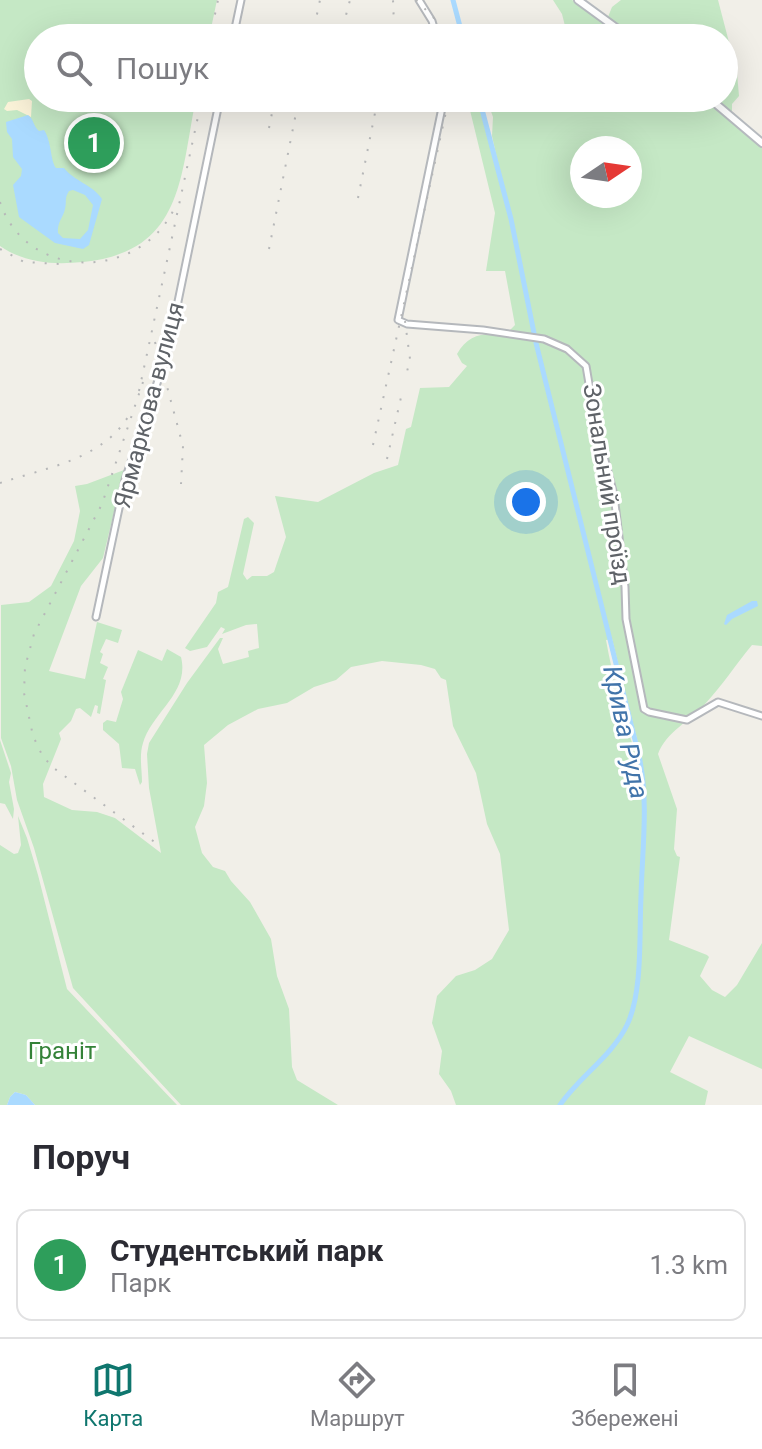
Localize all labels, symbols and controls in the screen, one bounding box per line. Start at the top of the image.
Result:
search box [24,24,738,112]
icon: search [52,46,96,90]
text: Пошук [116,51,209,86]
pin: 1 [68,113,120,173]
north arrow [570,136,642,208]
street label: Ярмаркова вулиця [108,299,190,511]
street label: Зональний проїзд [577,382,637,586]
your location [506,482,546,522]
water label: Крива Руда [597,663,655,801]
park label: Граніт [28,1037,97,1065]
text: Поруч [32,1137,130,1177]
text: Студентський парк [110,1233,383,1268]
text: 1 [53,1250,67,1280]
text: 1.3 km [649,1250,728,1280]
text: Парк [110,1268,171,1298]
tab: Карта [83,1358,143,1431]
tab: Маршрут [310,1358,405,1431]
tab: Збережені [571,1358,679,1431]

